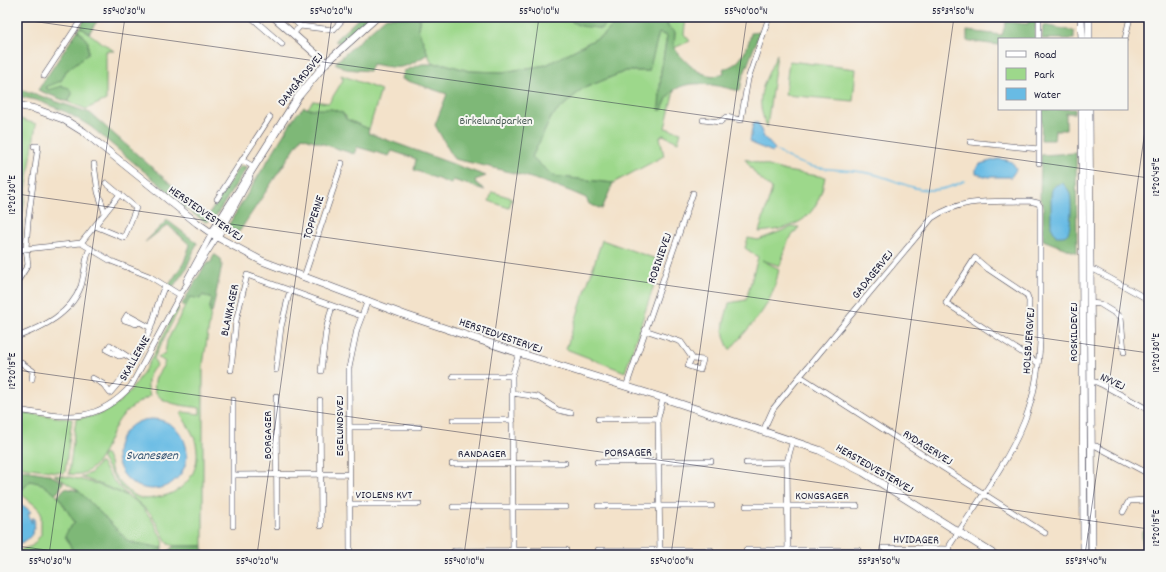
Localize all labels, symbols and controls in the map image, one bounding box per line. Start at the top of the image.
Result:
text: 55°40'30"N [103,5,145,19]
text: 55°40'20"N [310,5,352,19]
text: 55°40'10"N [519,5,559,19]
text: 55°40'00"N [724,5,768,19]
text: 55°39'50"N [932,5,974,19]
legend [998,38,1128,110]
text: Road [1034,47,1056,64]
street label: DAMGÅRDSVEJ [274,49,328,111]
text: Park [1034,67,1055,84]
text: Water [1034,87,1061,104]
park label: Birkelundparken [459,113,533,130]
text: 12°20'45"E [1150,157,1164,196]
text: 12°20'30"E [6,175,20,215]
street label: HERSTEDVESTERVEJ [164,182,246,246]
street label: TOPPERNE [299,193,330,242]
street label: ROBINIEVEJ [644,231,677,286]
street label: GADAGERVEJ [848,247,898,303]
street label: BLANKAGER [217,283,244,338]
street label: ROSKILDEVEJ [1066,302,1083,362]
street label: HOLSBJERGVEJ [1019,307,1040,375]
street label: HERSTEDVESTERVEJ [456,314,545,359]
street label: SKALLERNE [115,332,155,385]
text: 12°20'30"E [1150,333,1164,373]
text: 12°20'15"E [6,352,20,389]
street label: NYVEJ [1097,369,1128,396]
street label: EGELUNDSVEJ [332,396,349,456]
street label: BORGAGER [260,411,277,459]
street label: RYDAGERVEJ [899,426,955,470]
street label: HERSTEDVESTERVEJ [832,440,916,499]
street label: PORSAGER [604,445,652,462]
street label: RANDAGER [458,446,506,463]
water label: Svanesøen [126,447,179,466]
street label: VIOLENS KVT [356,487,413,504]
street label: KONGSAGER [795,488,849,505]
text: 12°20'15"E [1150,509,1164,546]
street label: HVIDAGER [893,532,939,549]
text: 55°40'30"N [29,555,71,569]
text: 55°40'20"N [236,555,278,569]
text: 55°40'10"N [444,555,484,569]
text: 55°40'00"N [650,555,694,569]
text: 55°39'50"N [858,555,900,569]
text: 55°39'40"N [1065,555,1107,569]

